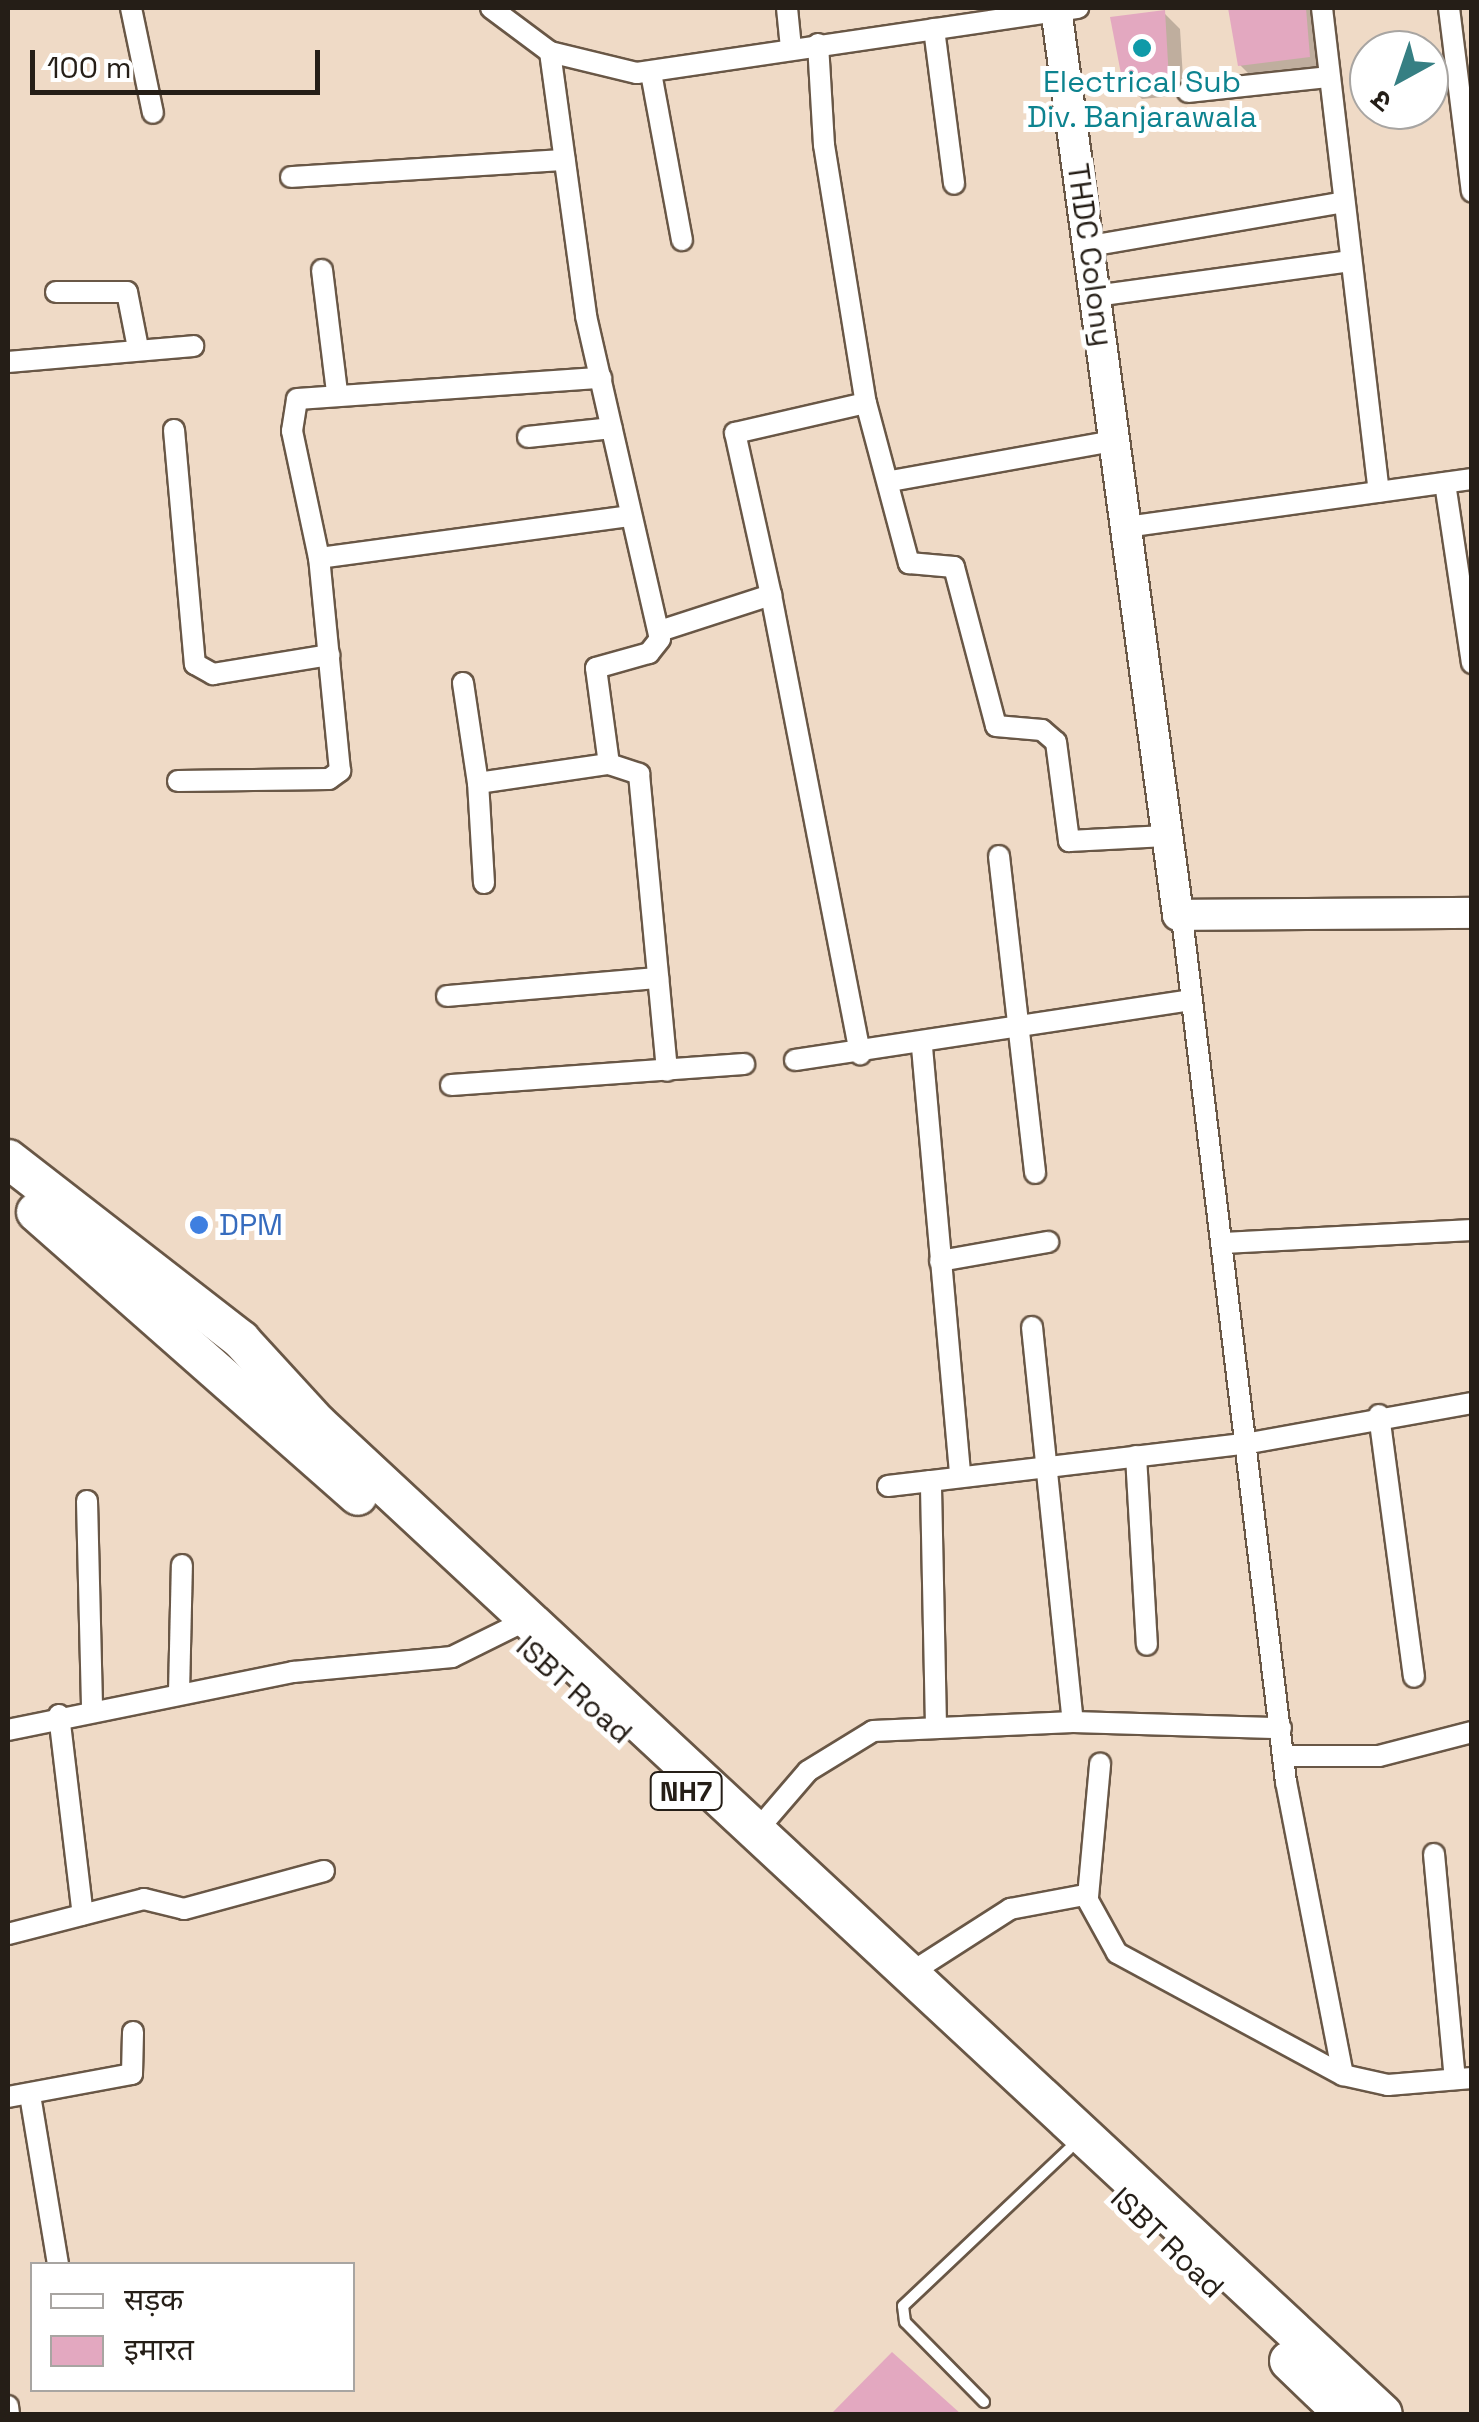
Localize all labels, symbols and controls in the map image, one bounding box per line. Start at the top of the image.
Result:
scale bar [35,30,325,92]
north arrow [1349,30,1449,130]
marker: Electrical Sub Div. Banjarawala [1131,37,1153,59]
text: 100 m [47,48,132,87]
place label: Electrical Sub Div. Banjarawala [1027,64,1257,134]
text: उ [1363,82,1399,121]
street label: THDC Colony [1059,161,1121,349]
place label: DPM [219,1207,283,1243]
marker: DPM [188,1214,210,1236]
street label: ISBT Road [508,1628,640,1752]
road number: NH7 [648,1768,724,1814]
street label: ISBT Road [1103,2180,1231,2306]
legend [30,2262,355,2392]
text: सड़क [124,2280,183,2319]
text: इमारत [124,2330,194,2369]

